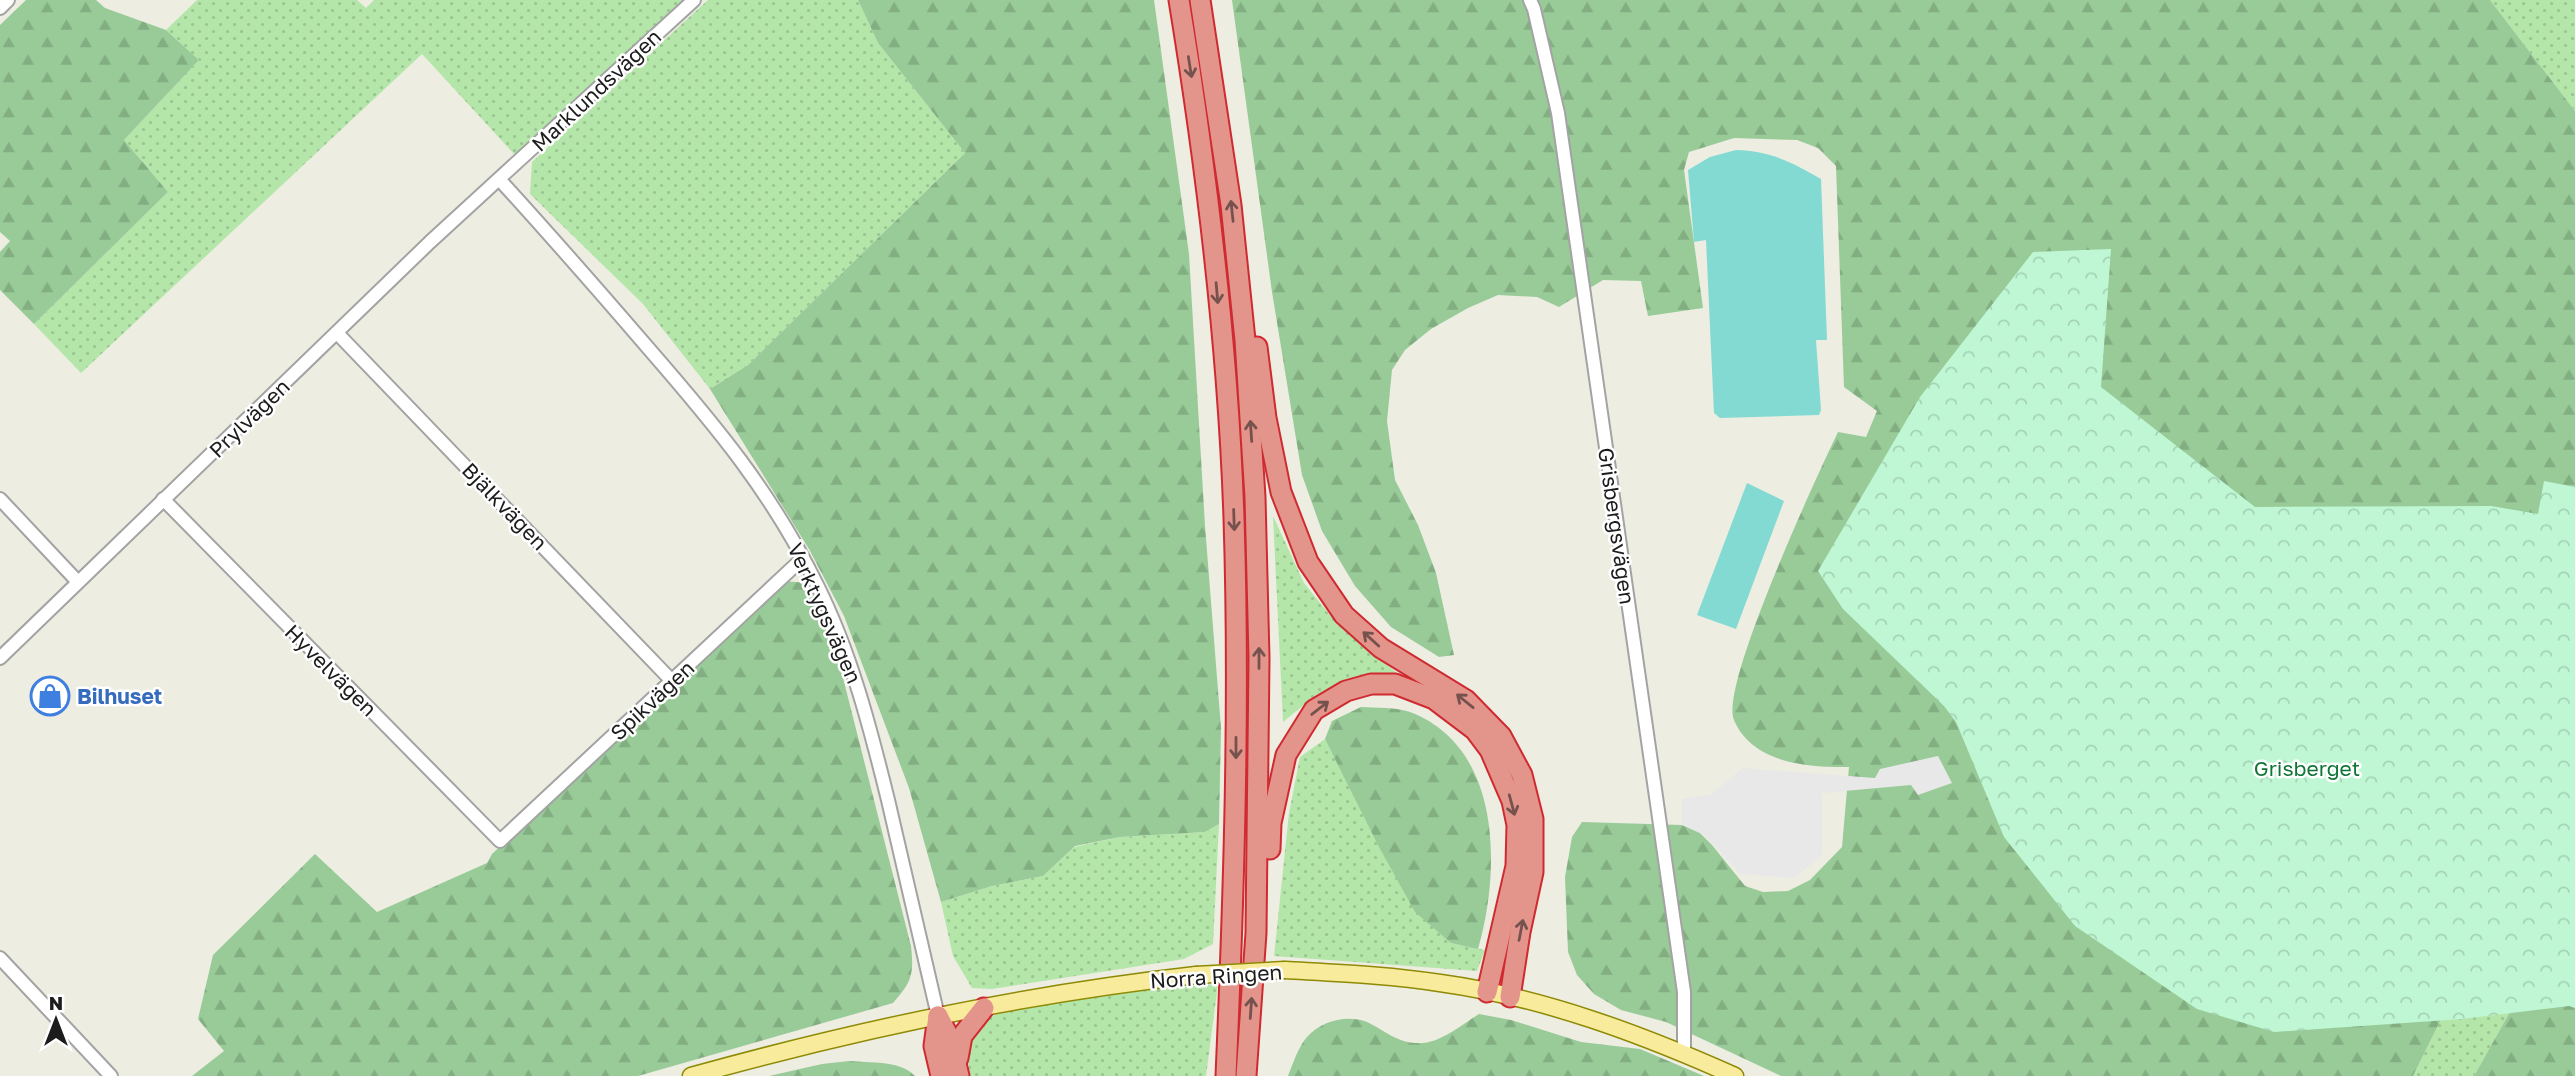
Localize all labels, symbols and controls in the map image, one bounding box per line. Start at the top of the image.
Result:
street label: Marklundsvägen [526,23,666,157]
one-way arrow [1184,55,1197,78]
one-way arrow [1225,200,1238,223]
one-way arrow [1211,281,1224,304]
street label: Prylvägen [203,373,295,463]
one-way arrow [1244,420,1257,443]
street label: Grisbergsvägen [1593,446,1641,606]
street label: Bjälkvägen [457,457,553,555]
one-way arrow [1227,508,1240,531]
street label: Verktygsvägen [782,539,868,687]
street label: Hyvelvägen [280,619,382,721]
one-way arrow [1363,630,1380,647]
one-way arrow [1252,647,1266,670]
street label: Spikvägen [605,655,699,745]
shop icon: Bilhuset [29,675,71,717]
place label: Bilhuset [77,683,162,709]
one-way arrow [1457,694,1475,709]
one-way arrow [1311,701,1329,717]
one-way arrow [1229,736,1243,759]
park label: Grisberget [2254,755,2360,781]
one-way arrow [1506,793,1519,816]
one-way arrow [1514,919,1528,942]
street label: Norra Ringen [1149,958,1283,994]
north arrow [21,985,91,1055]
text: N [49,991,63,1014]
one-way arrow [1244,997,1257,1020]

